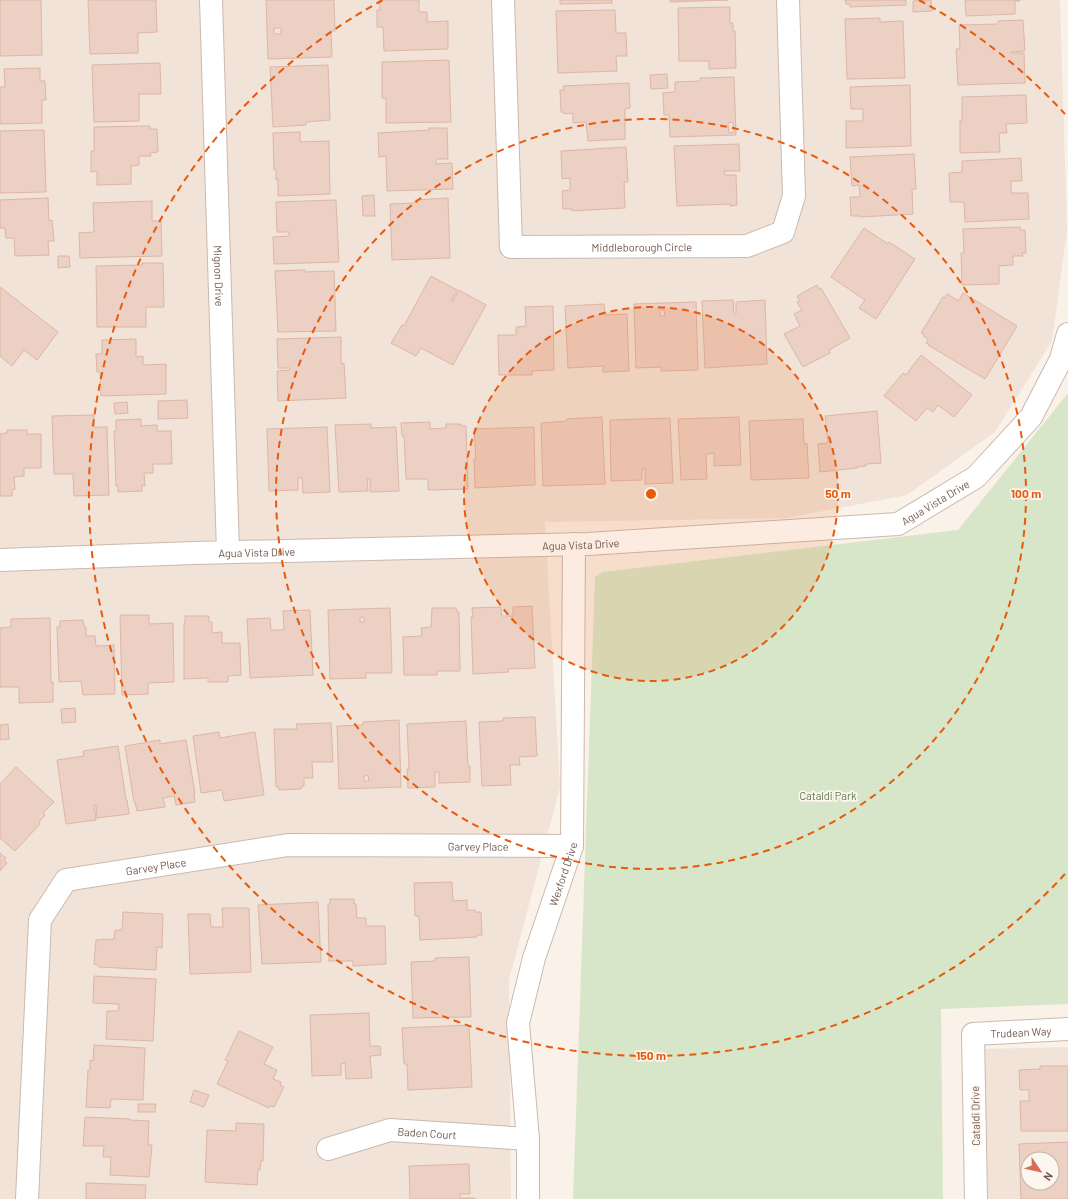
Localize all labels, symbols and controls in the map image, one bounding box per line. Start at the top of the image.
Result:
street label: Middleborough Circle [592,240,692,253]
street label: Mignon Drive [212,245,227,307]
street label: Agua Vista Drive [899,476,971,527]
text: 50 m [825,486,851,500]
text: 100 m [1011,486,1041,500]
centre of rings [644,487,658,501]
street label: Agua Vista Drive [542,535,620,552]
street label: Agua Vista Drive [218,544,296,559]
park label: Cataldi Park [800,789,857,802]
street label: Garvey Place [448,839,509,852]
street label: Wexford Drive [546,842,579,908]
street label: Garvey Place [125,855,187,877]
street label: Trudean Way [990,1023,1052,1040]
text: 150 m [636,1048,666,1062]
street label: Cataldi Drive [968,1086,982,1146]
street label: Baden Court [397,1124,457,1141]
north arrow [1020,1151,1060,1191]
text: N [1041,1170,1056,1184]

